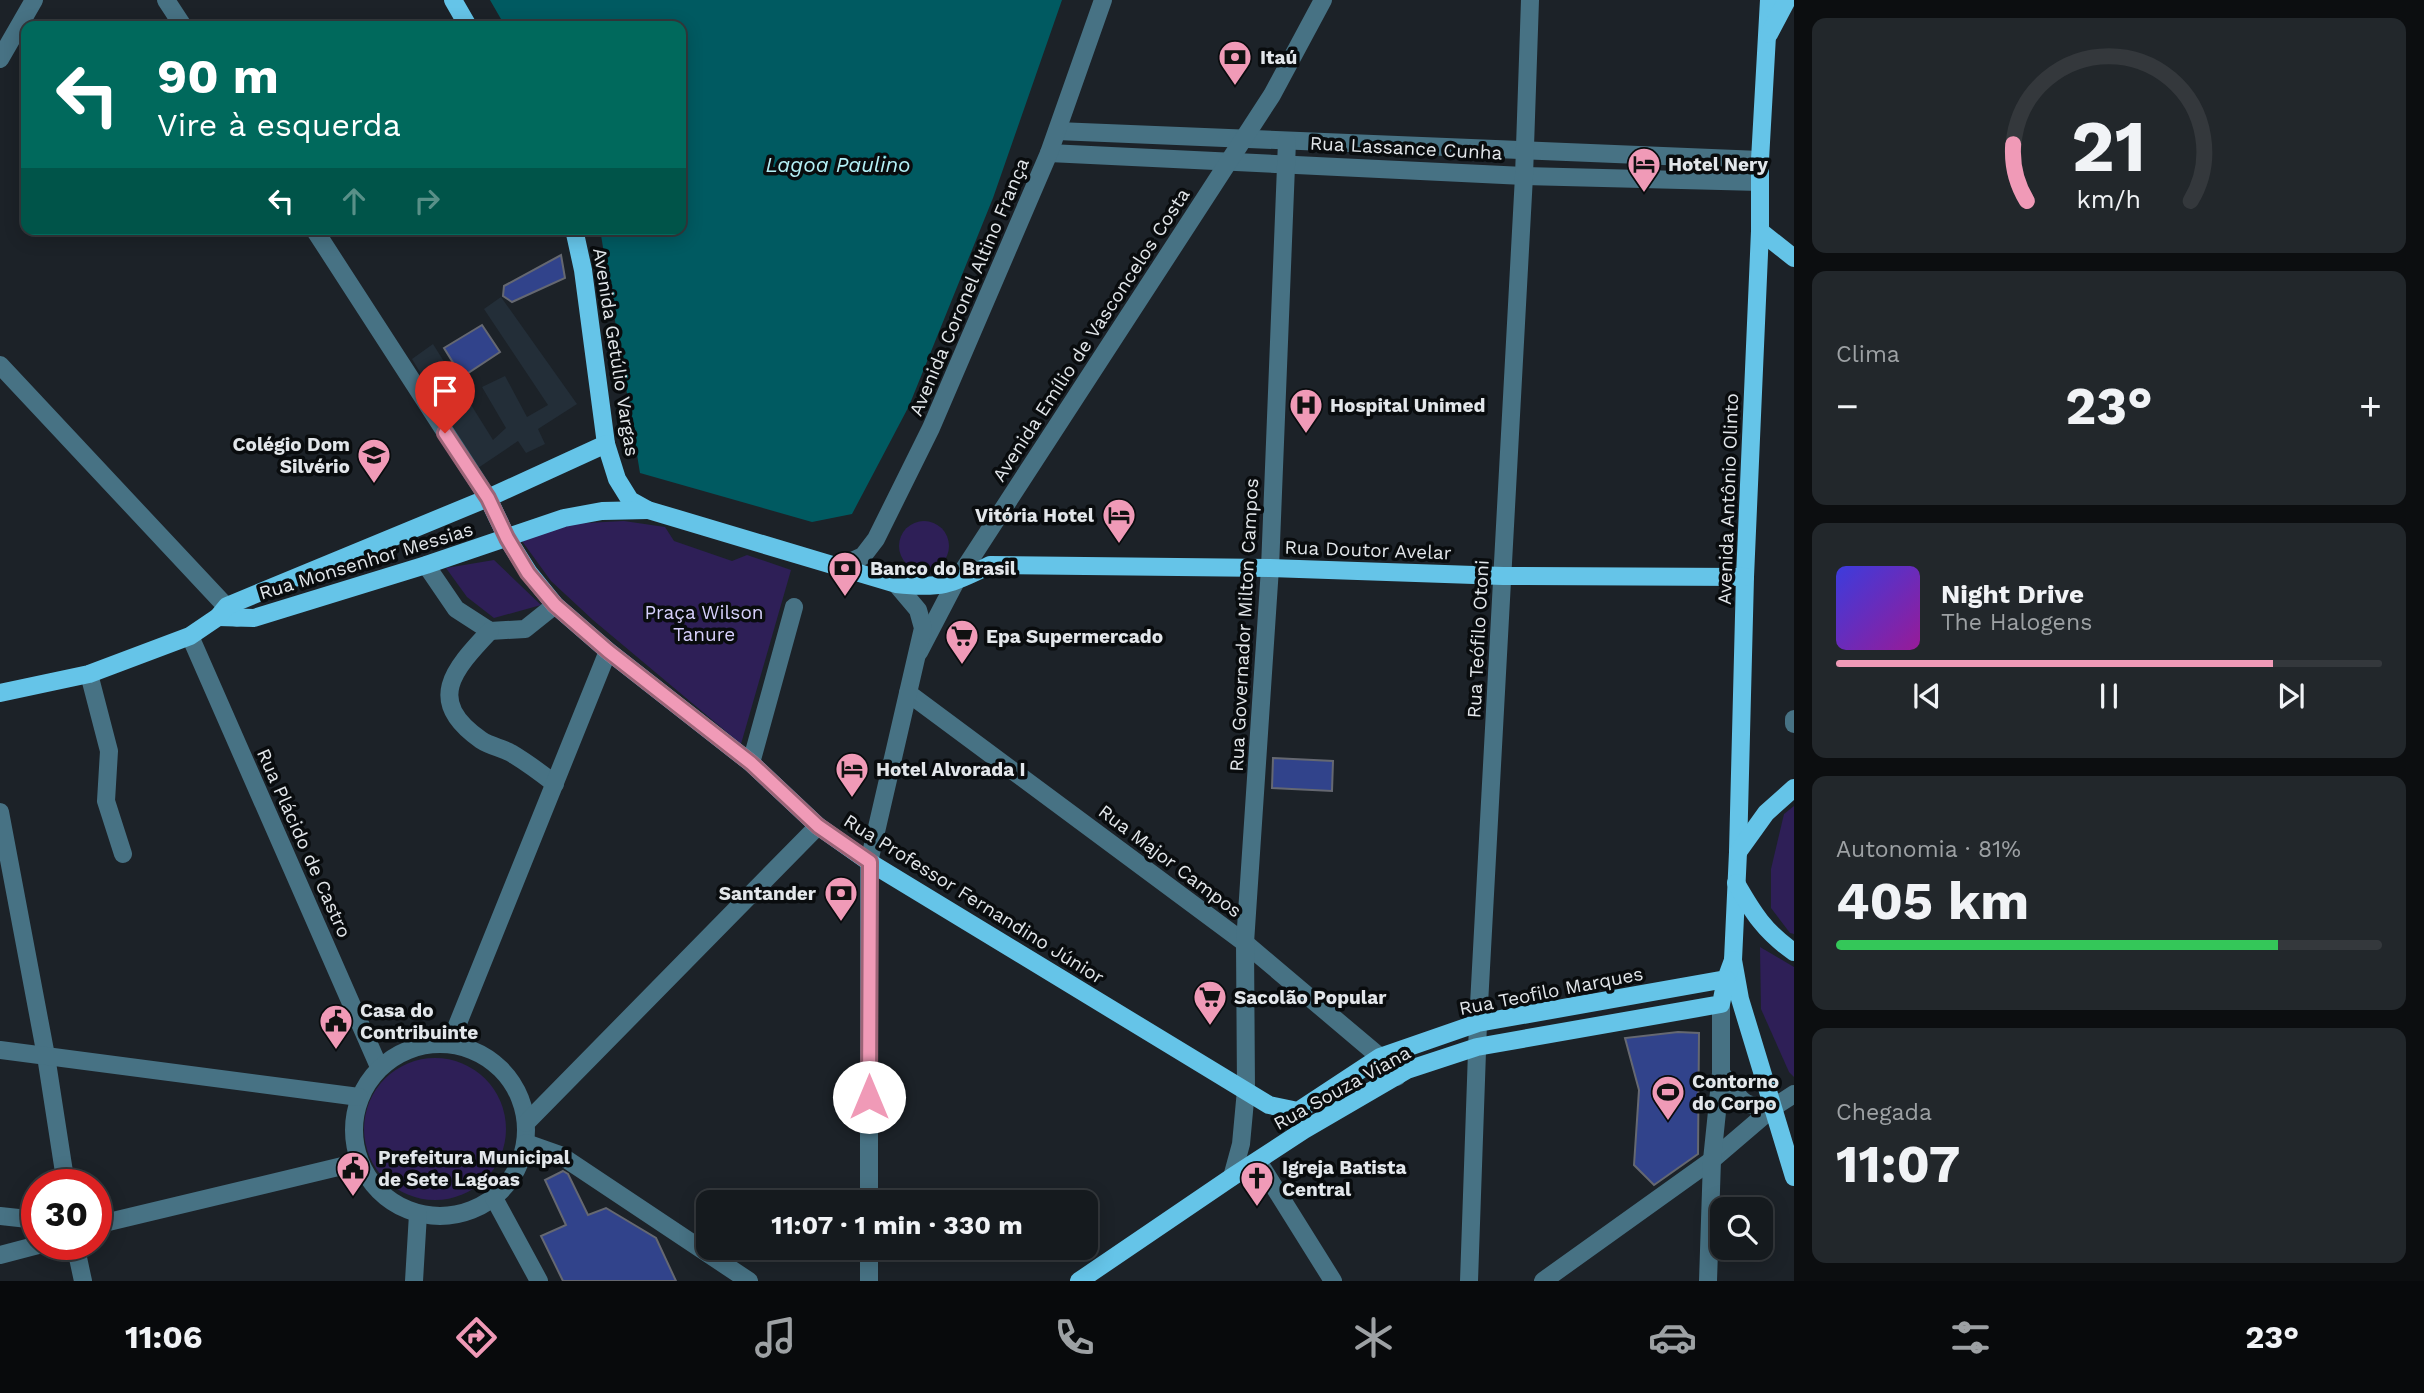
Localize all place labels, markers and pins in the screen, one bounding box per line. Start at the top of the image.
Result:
bank icon: Itaú [1216,38,1254,87]
place label: Itaú [1260,46,1297,69]
hotel icon: Hotel Nery [1625,145,1663,194]
place label: Hotel Nery [1668,153,1768,176]
pin [415,361,475,433]
hospital icon: Hospital Unimed [1287,386,1325,435]
place label: Hospital Unimed [1330,394,1485,417]
place label: Colégio Dom Silvério [233,433,350,478]
school or university icon: Colégio Dom Silvério [355,436,393,485]
hotel icon: Vitória Hotel [1100,496,1138,545]
place label: Vitória Hotel [975,504,1095,527]
bank icon: Banco do Brasil [826,549,864,598]
place label: Banco do Brasil [870,557,1017,580]
supermarket icon: Epa Supermercado [943,617,981,666]
place label: Epa Supermercado [986,625,1163,648]
hotel icon: Hotel Alvorada I [833,750,871,799]
place label: Hotel Alvorada I [876,758,1025,781]
bank icon: Santander [822,874,860,923]
place label: Santander [719,882,817,905]
supermarket icon: Sacolão Popular [1191,978,1229,1027]
place label: Sacolão Popular [1234,986,1387,1009]
place label: Casa do Contribuinte [360,999,478,1044]
public building icon: Casa do Contribuinte [317,1002,355,1051]
place label: Contorno do Corpo [1692,1070,1779,1115]
sports icon: Contorno do Corpo [1649,1073,1687,1122]
place label: Prefeitura Municipal de Sete Lagoas [378,1146,571,1191]
public building icon: Prefeitura Municipal de Sete Lagoas [334,1149,372,1198]
place label: Igreja Batista Central [1282,1156,1406,1201]
church icon: Igreja Batista Central [1238,1159,1276,1208]

